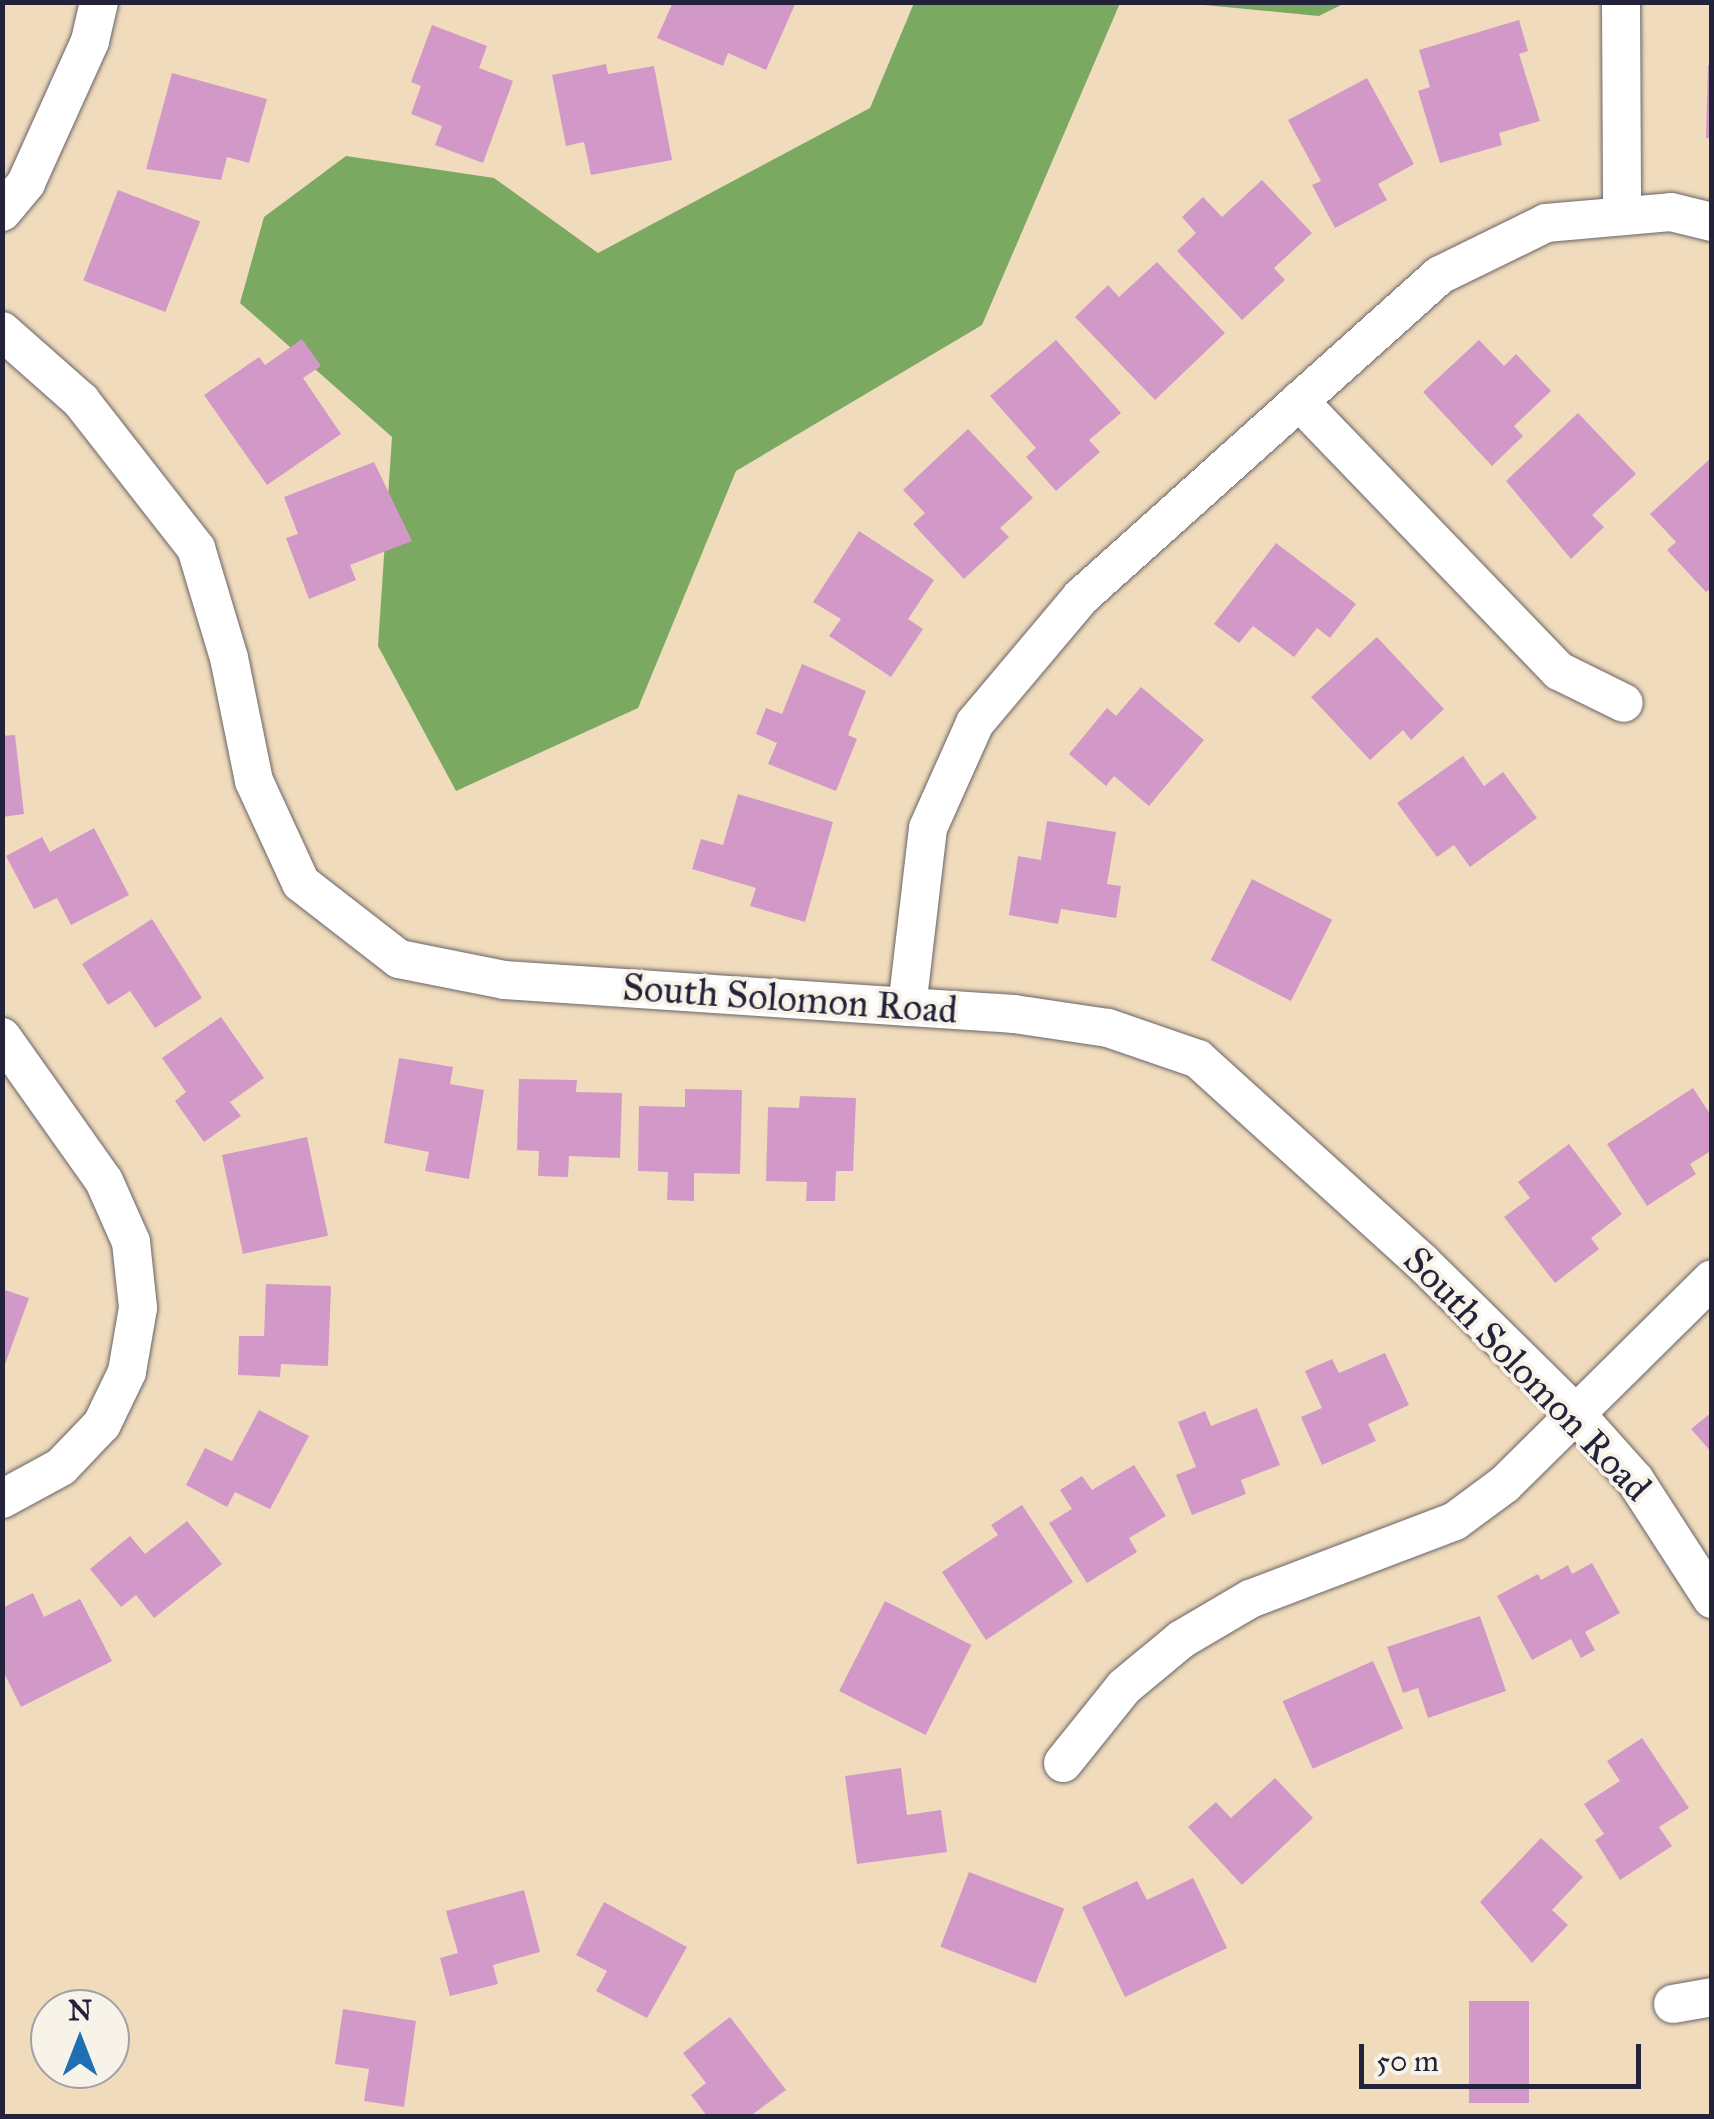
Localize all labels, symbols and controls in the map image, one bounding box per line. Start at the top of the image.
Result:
street label: South Solomon Road [621,965,959,1033]
street label: South Solomon Road [1394,1237,1660,1511]
north arrow [30,1989,130,2089]
text: N [68,1993,92,2028]
scale bar [1364,2024,1646,2086]
text: 50 m [1376,2043,1439,2079]

